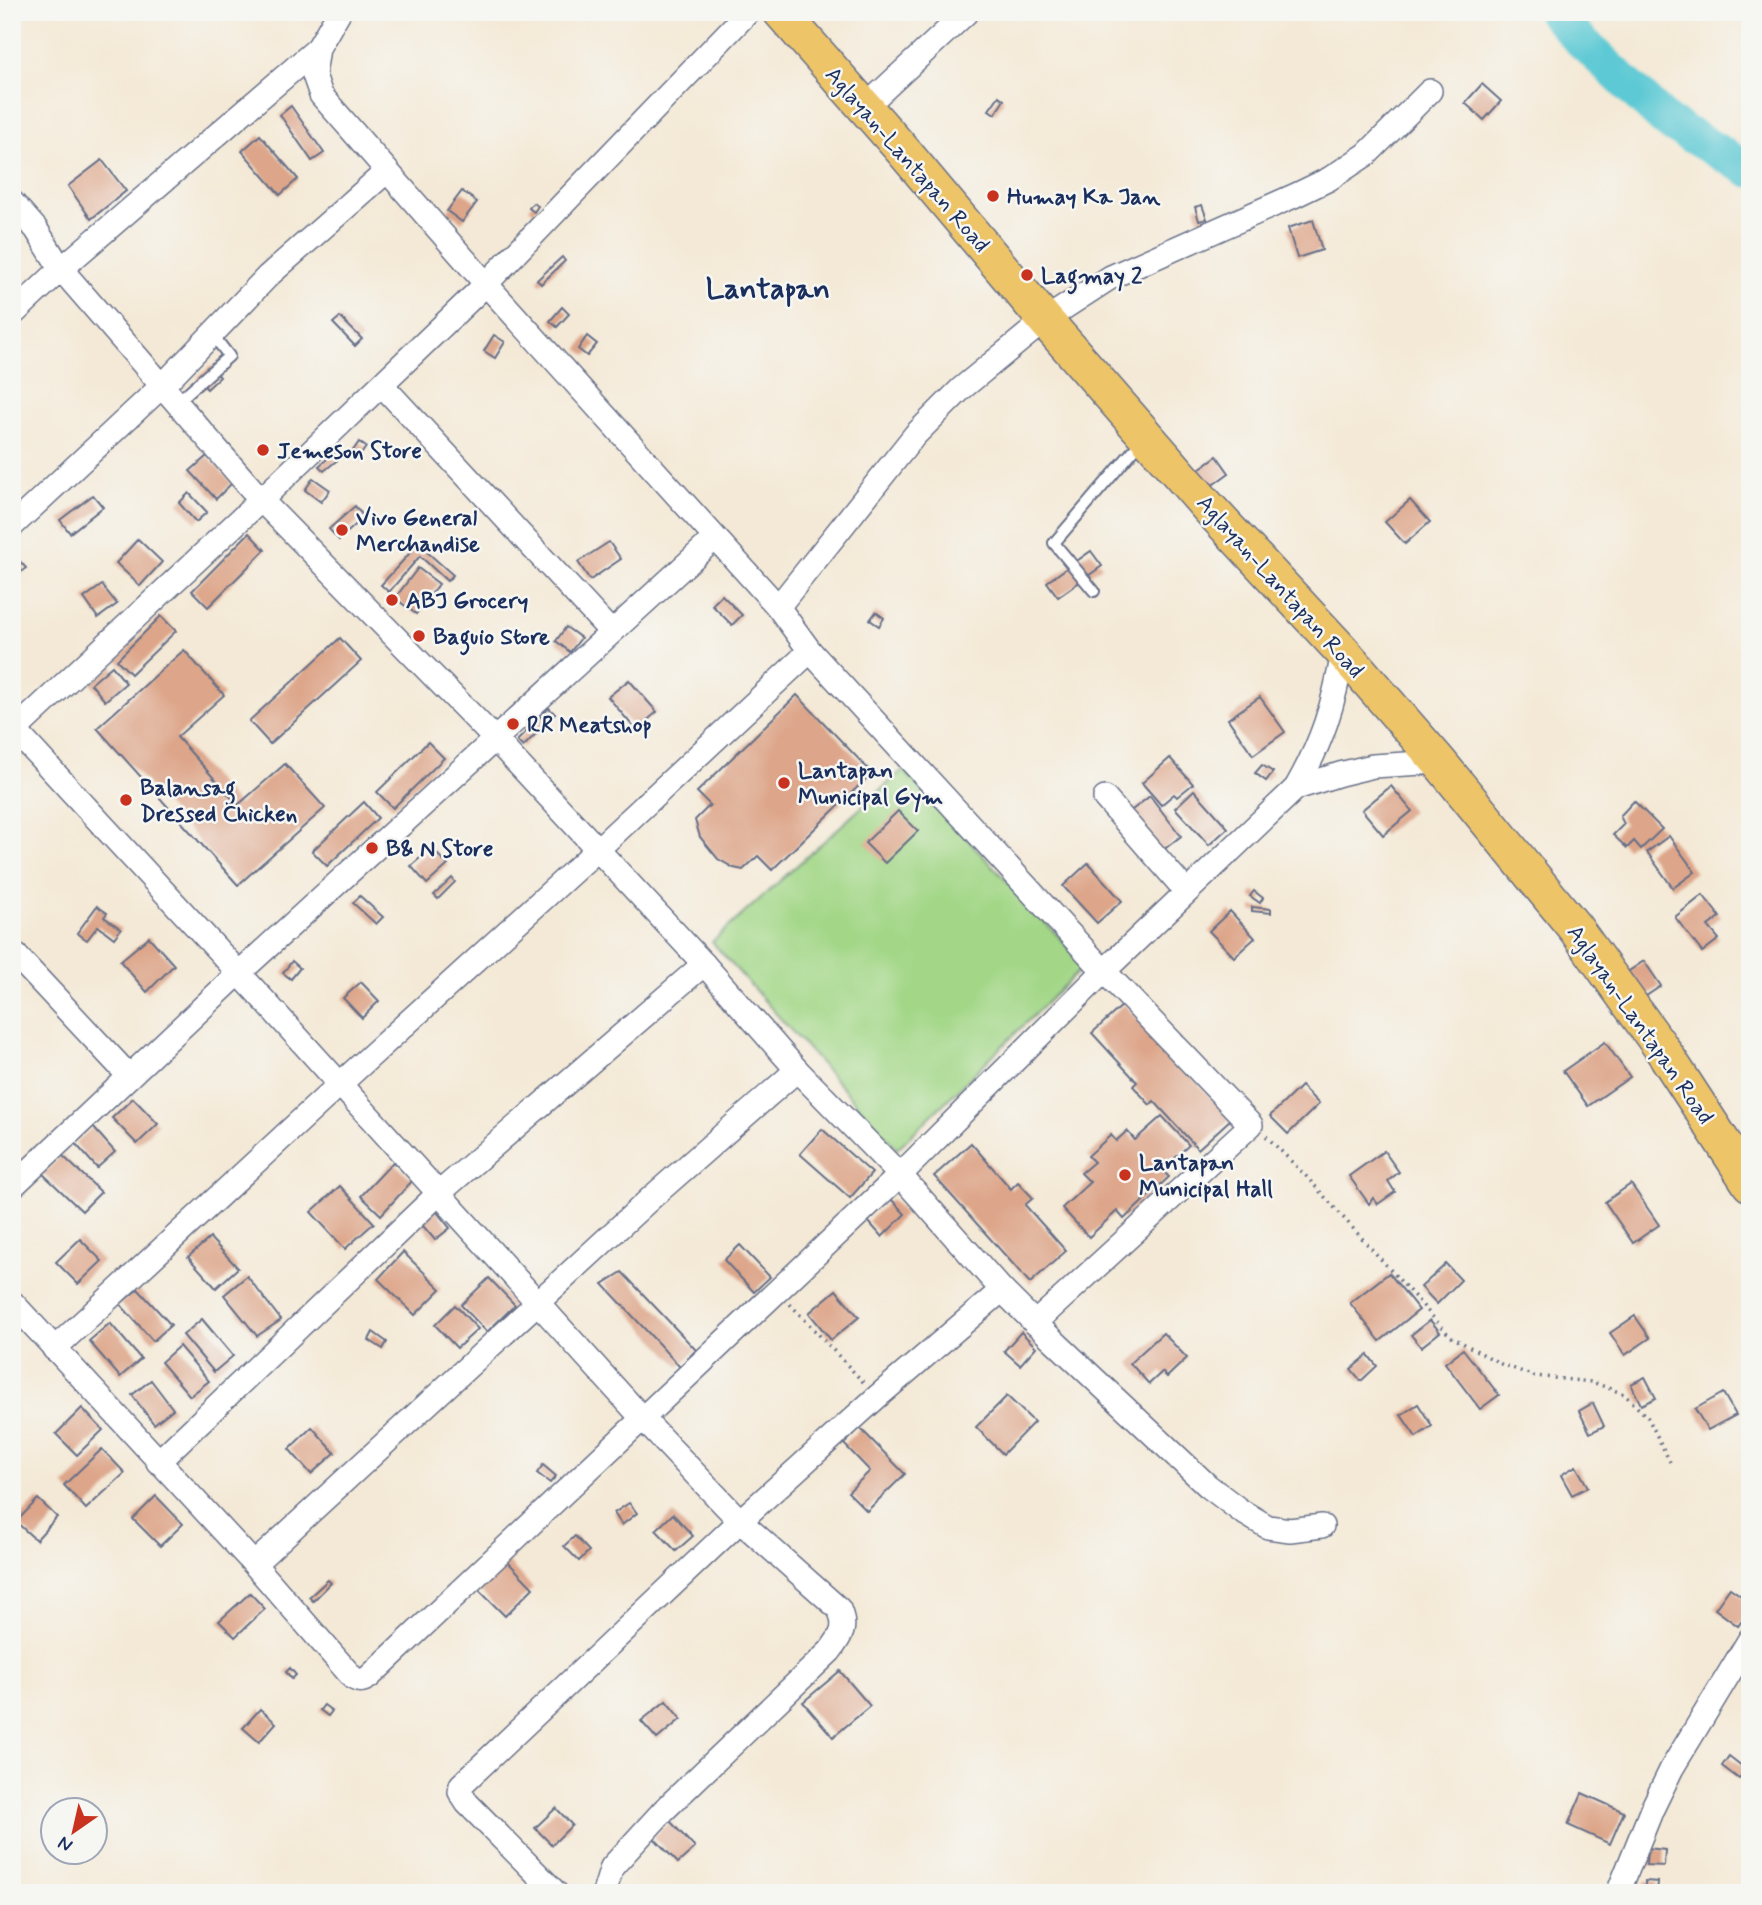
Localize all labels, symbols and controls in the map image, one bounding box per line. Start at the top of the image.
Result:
street label: Aglayan-Lantapan Road [817,61,996,260]
place label: Humay Ka Jan [1007,183,1161,213]
marker: Humay Ka Jan [985,188,1001,204]
place label: Lagmay 2 [1041,262,1143,295]
marker: Lagmay 2 [1019,267,1035,283]
district label: Lantapan [706,270,830,309]
place label: Jemeson Store [277,437,422,467]
marker: Jemeson Store [255,442,271,458]
street label: Aglayan-Lantapan Road [1189,489,1370,685]
place label: Vivo General Merchandise [356,504,480,560]
marker: Vivo General Merchandise [334,522,350,538]
place label: ABJ Grocery [406,587,528,617]
marker: ABJ Grocery [384,592,400,608]
place label: Baguio Store [433,623,550,656]
marker: Baguio Store [411,628,427,644]
place label: RR Meatshop [527,711,652,741]
marker: RR Meatshop [505,716,521,732]
place label: Lantapan Municipal Gym [798,757,943,813]
place label: Balansag Dressed Chicken [140,774,297,830]
marker: Lantapan Municipal Gym [776,775,792,791]
marker: Balansag Dressed Chicken [118,792,134,808]
place label: B& N Store [386,835,493,865]
marker: B& N Store [364,840,380,856]
street label: Aglayan-Lantapan Road [1559,919,1720,1131]
place label: Lantapan Municipal Hall [1139,1149,1273,1205]
marker: Lantapan Municipal Hall [1117,1167,1133,1183]
north arrow [38,1797,108,1867]
text: N [53,1830,78,1858]

